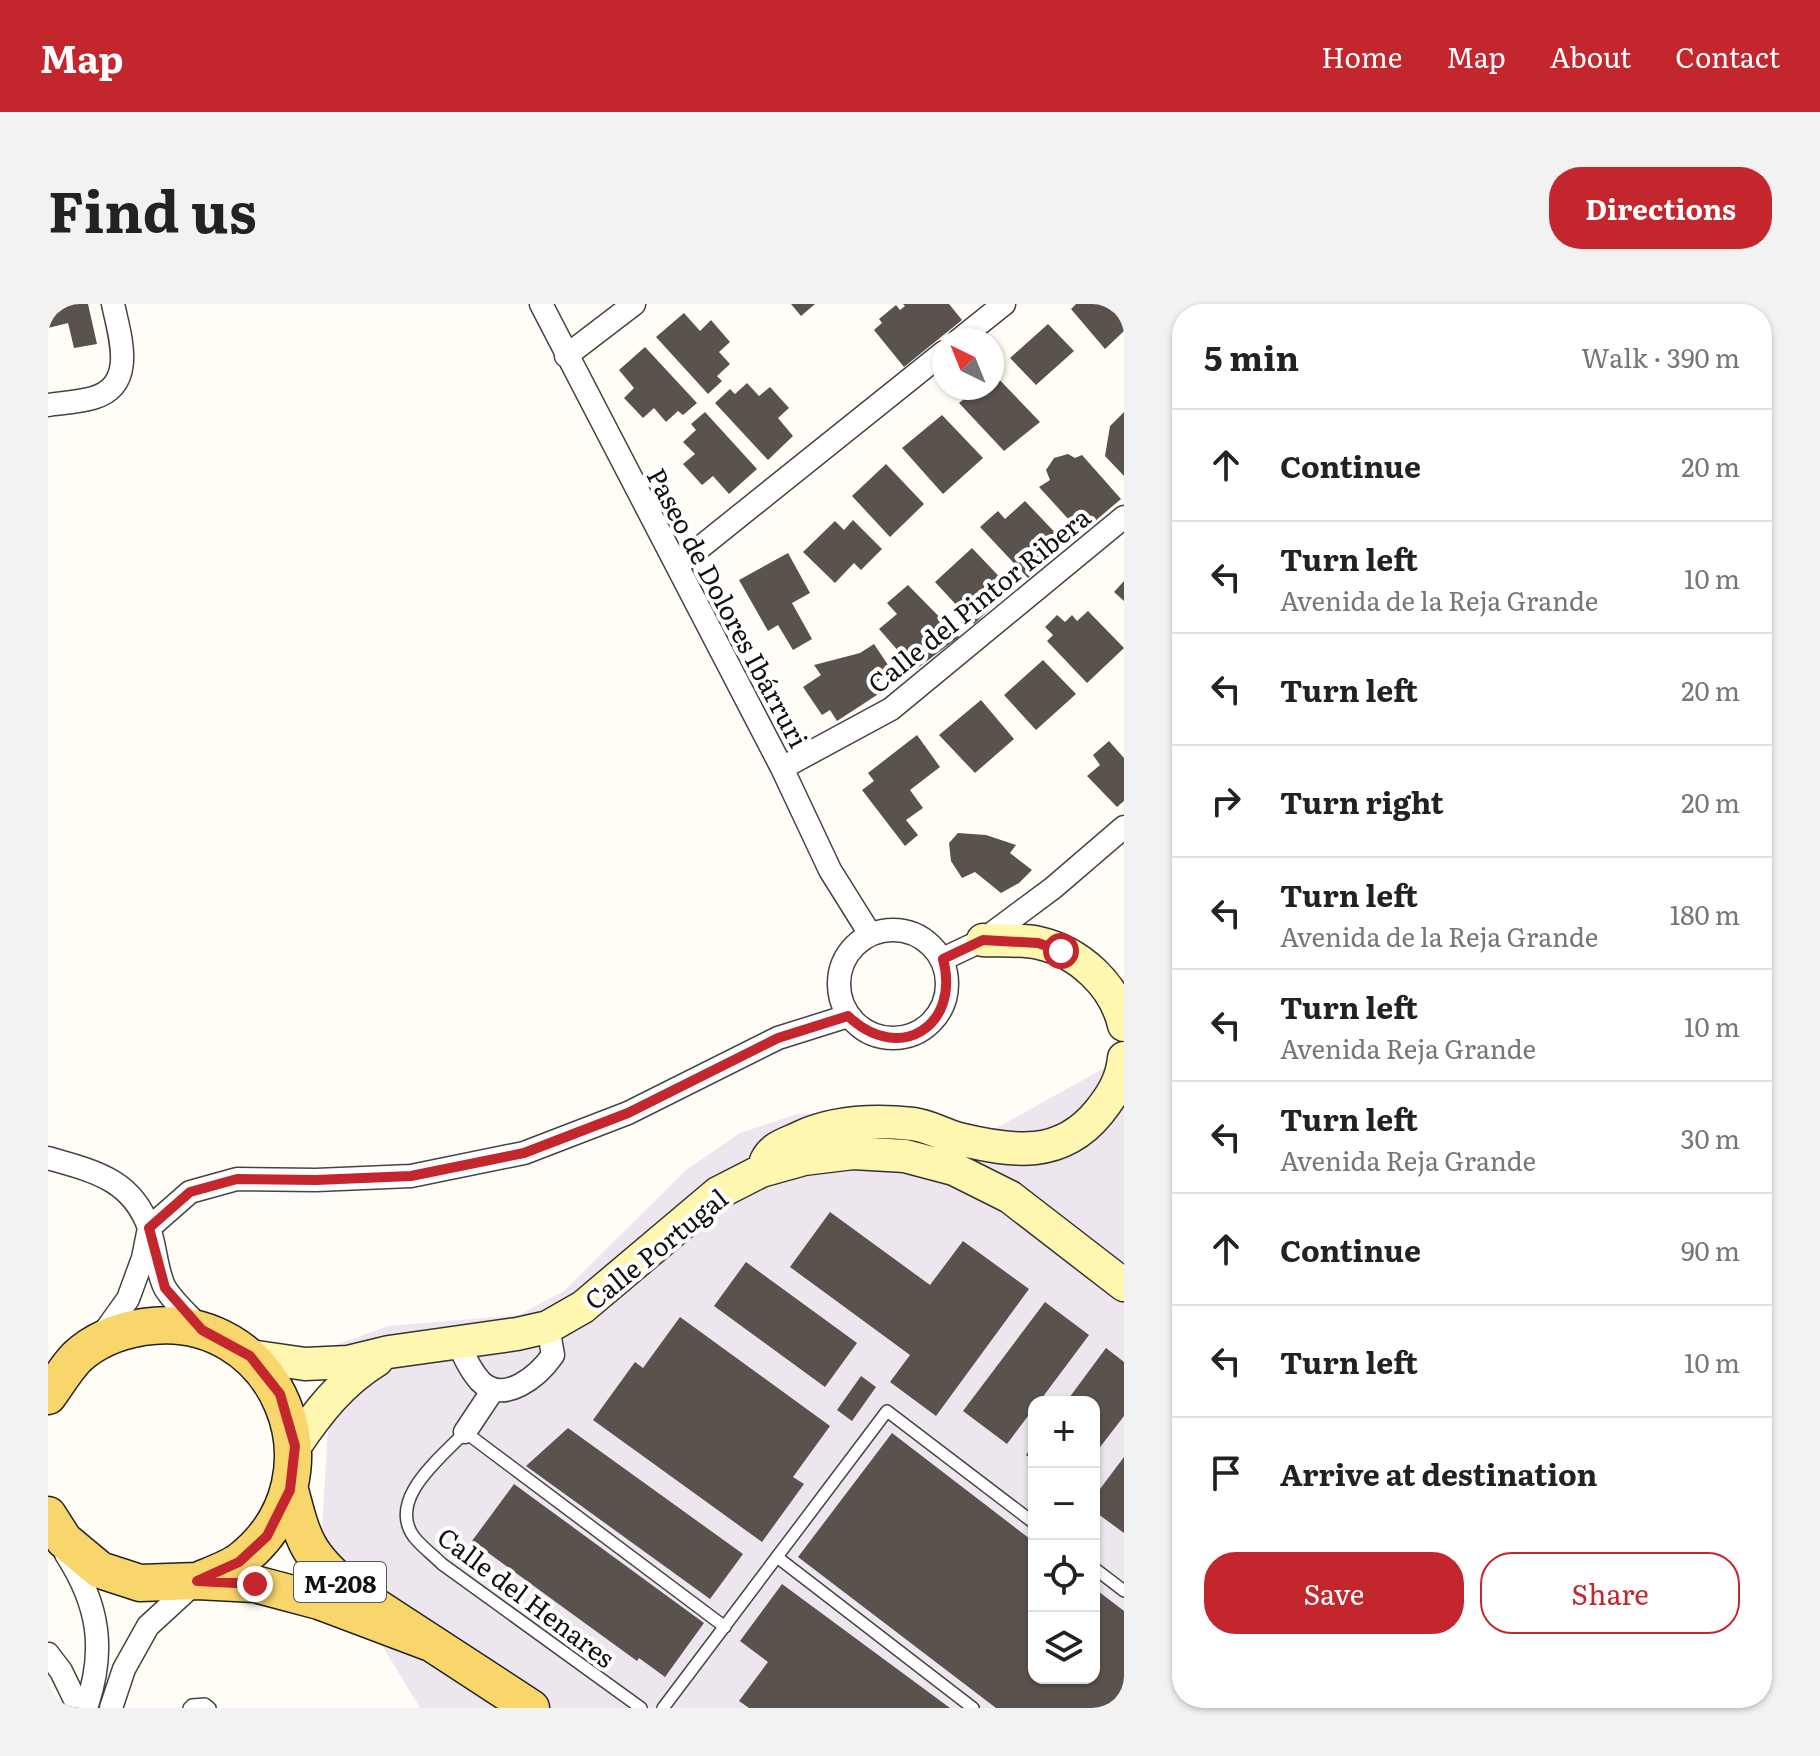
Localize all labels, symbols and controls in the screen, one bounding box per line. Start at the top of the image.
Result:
text: Map [40,28,124,85]
text: Home [1321,35,1402,77]
text: Map [1446,35,1506,77]
text: About [1550,35,1631,77]
text: Contact [1675,35,1780,77]
text: Find us [48,167,257,250]
button: Directions [1549,167,1772,249]
north arrow [932,328,1004,400]
text: 5 min [1204,331,1299,381]
text: Walk · 390 m [1581,337,1740,376]
icon: ahead [1204,443,1248,487]
text: Continue [1280,443,1421,487]
text: 20 m [1681,446,1740,485]
street label: Paseo de Dolores Ibárruri [639,460,820,754]
street label: Calle del Pintor Ribera [858,497,1098,701]
text: Turn left [1280,536,1418,580]
icon: left [1204,555,1248,599]
text: 10 m [1684,558,1740,597]
text: Avenida de la Reja Grande [1280,580,1598,619]
icon: left [1204,667,1248,711]
text: Turn left [1280,667,1418,711]
text: 20 m [1681,670,1740,709]
icon: right [1204,779,1248,823]
text: Turn right [1280,779,1444,823]
text: 20 m [1681,782,1740,821]
text: Turn left [1280,872,1418,916]
icon: left [1204,891,1248,935]
text: 180 m [1670,894,1740,933]
text: Avenida de la Reja Grande [1280,916,1598,955]
route start [1043,933,1079,969]
text: Turn left [1280,984,1418,1028]
icon: left [1204,1003,1248,1047]
text: 10 m [1684,1006,1740,1045]
text: Avenida Reja Grande [1280,1028,1536,1067]
text: Turn left [1280,1096,1418,1140]
icon: left [1204,1115,1248,1159]
text: 30 m [1680,1118,1740,1157]
text: Avenida Reja Grande [1280,1140,1536,1179]
street label: Calle Portugal [575,1178,735,1318]
icon: ahead [1204,1227,1248,1271]
text: Continue [1280,1227,1421,1271]
text: 90 m [1681,1230,1740,1269]
icon: left [1204,1339,1248,1383]
text: Turn left [1280,1339,1418,1383]
text: 10 m [1684,1342,1740,1381]
map controls [1028,1396,1100,1684]
button: + [1028,1396,1100,1468]
icon: arrive [1204,1451,1248,1495]
text: Arrive at destination [1280,1451,1597,1495]
button: − [1028,1468,1100,1540]
street label: Calle del Henares [430,1516,624,1676]
button: locate [1028,1540,1100,1612]
button: Save [1204,1552,1464,1634]
button: Share [1480,1552,1740,1634]
road number: M-208 [294,1562,386,1602]
route end [237,1566,273,1602]
button: layers [1028,1612,1100,1684]

